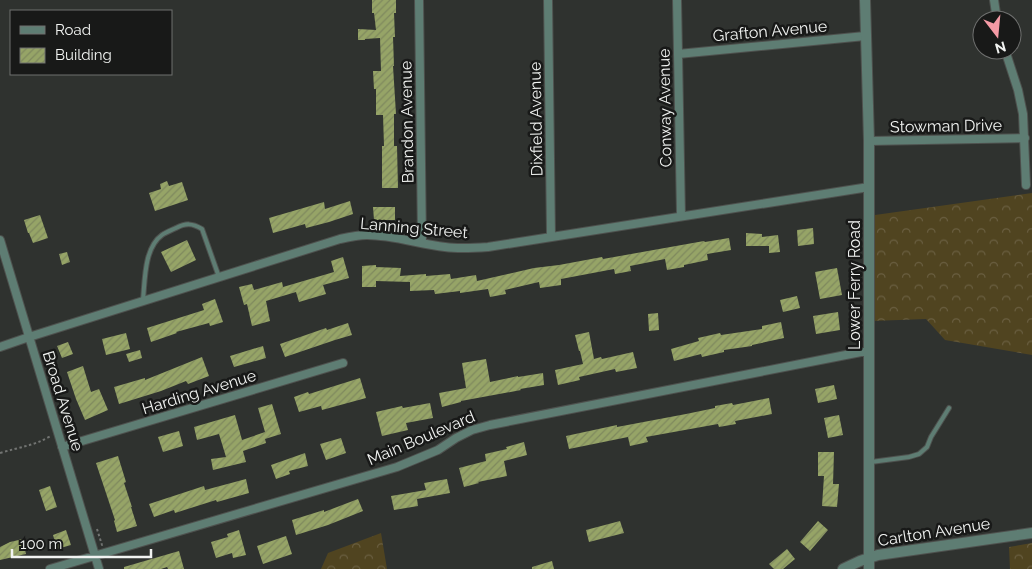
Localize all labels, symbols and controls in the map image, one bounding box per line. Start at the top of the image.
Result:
legend [10,10,172,75]
north arrow [972,10,1022,60]
street label: Grafton Avenue [712,17,828,45]
text: Road [55,21,91,39]
text: N [993,38,1008,57]
text: Building [55,46,112,64]
street label: Conway Avenue [654,48,676,168]
street label: Brandon Avenue [396,60,418,184]
street label: Dixfield Avenue [526,62,546,176]
street label: Stowman Drive [890,116,1002,136]
street label: Lanning Street [359,214,469,242]
street label: Lower Ferry Road [845,220,864,350]
street label: Broad Avenue [39,349,87,453]
street label: Harding Avenue [140,366,258,418]
street label: Main Boulevard [364,407,478,469]
street label: Carlton Avenue [876,514,992,550]
scale bar [12,526,151,558]
text: 100 m [20,535,62,553]

